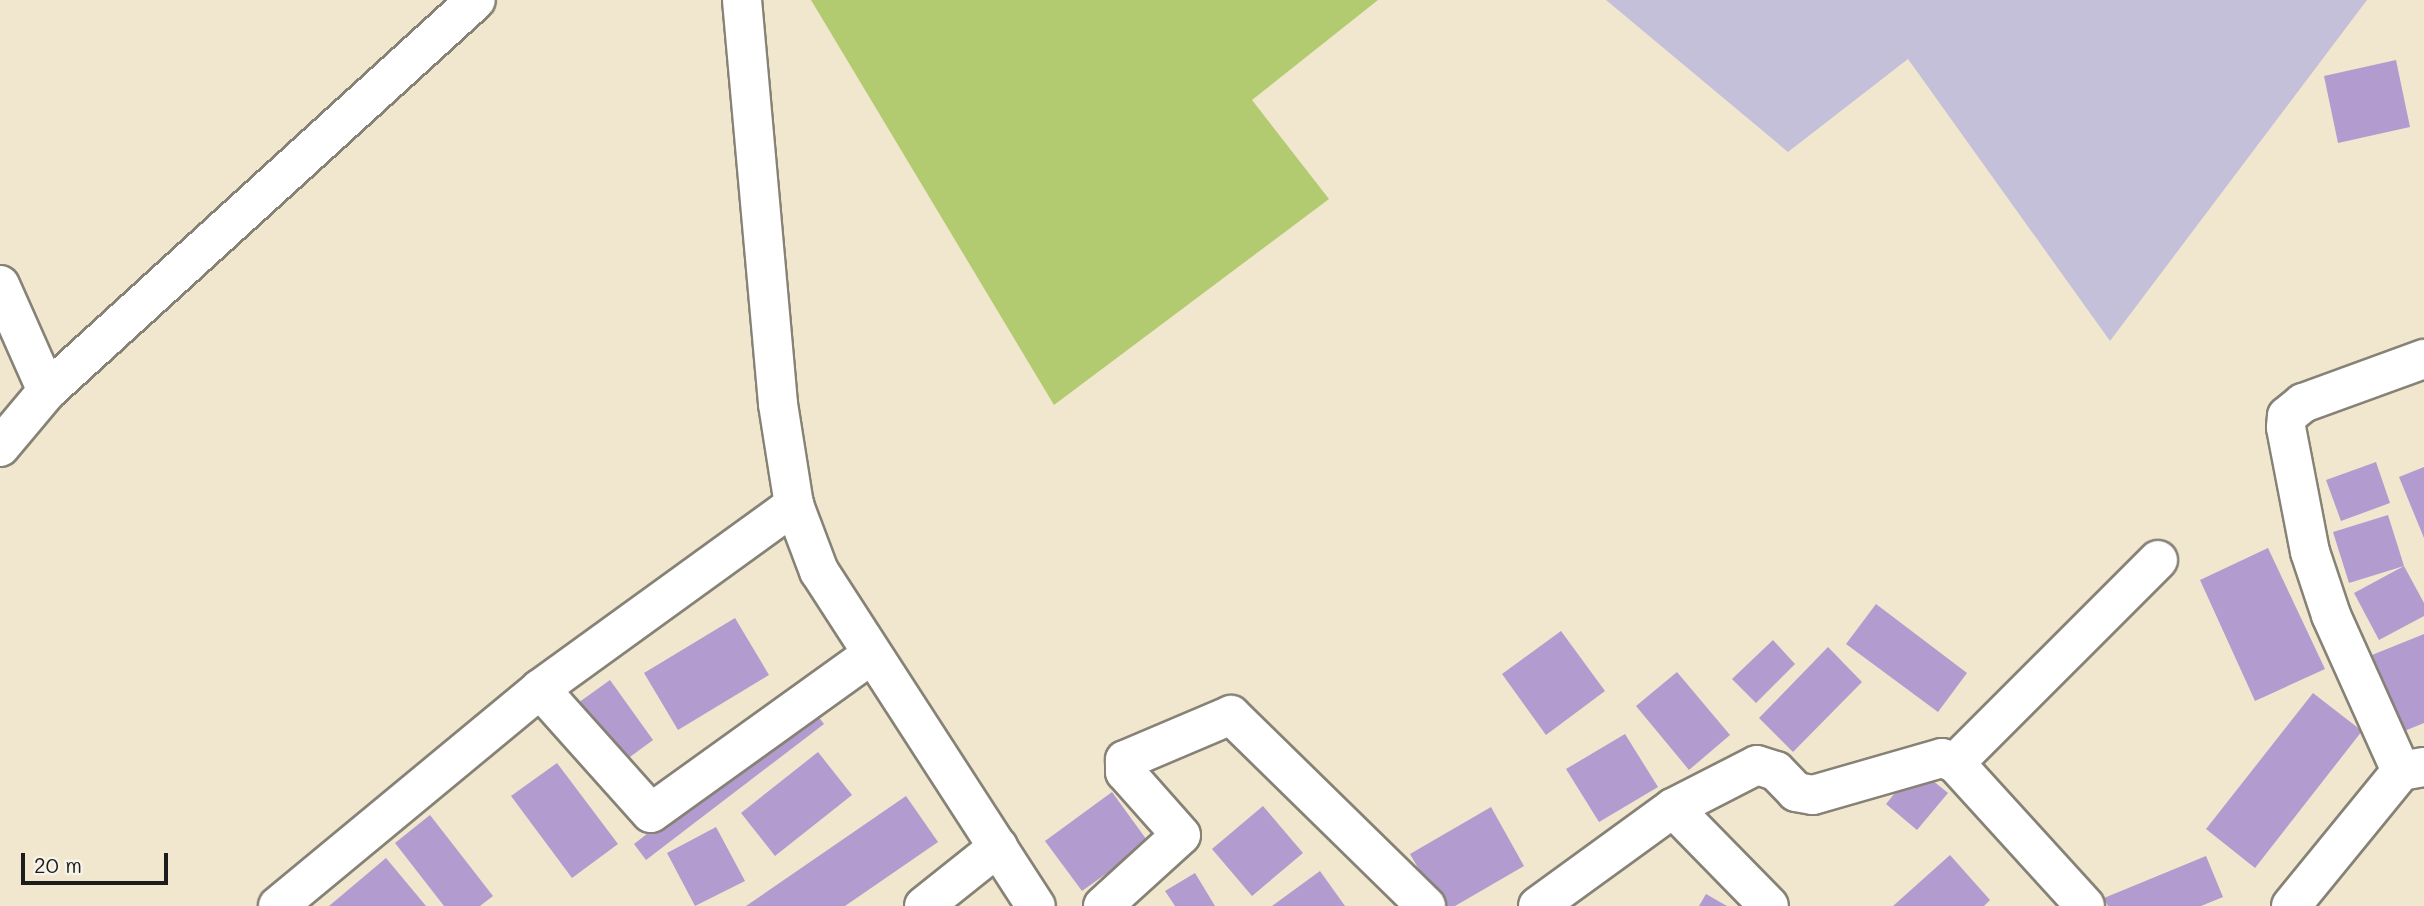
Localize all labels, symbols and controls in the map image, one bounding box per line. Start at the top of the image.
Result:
scale bar [24,839,172,883]
text: 20 m [34,851,82,878]

